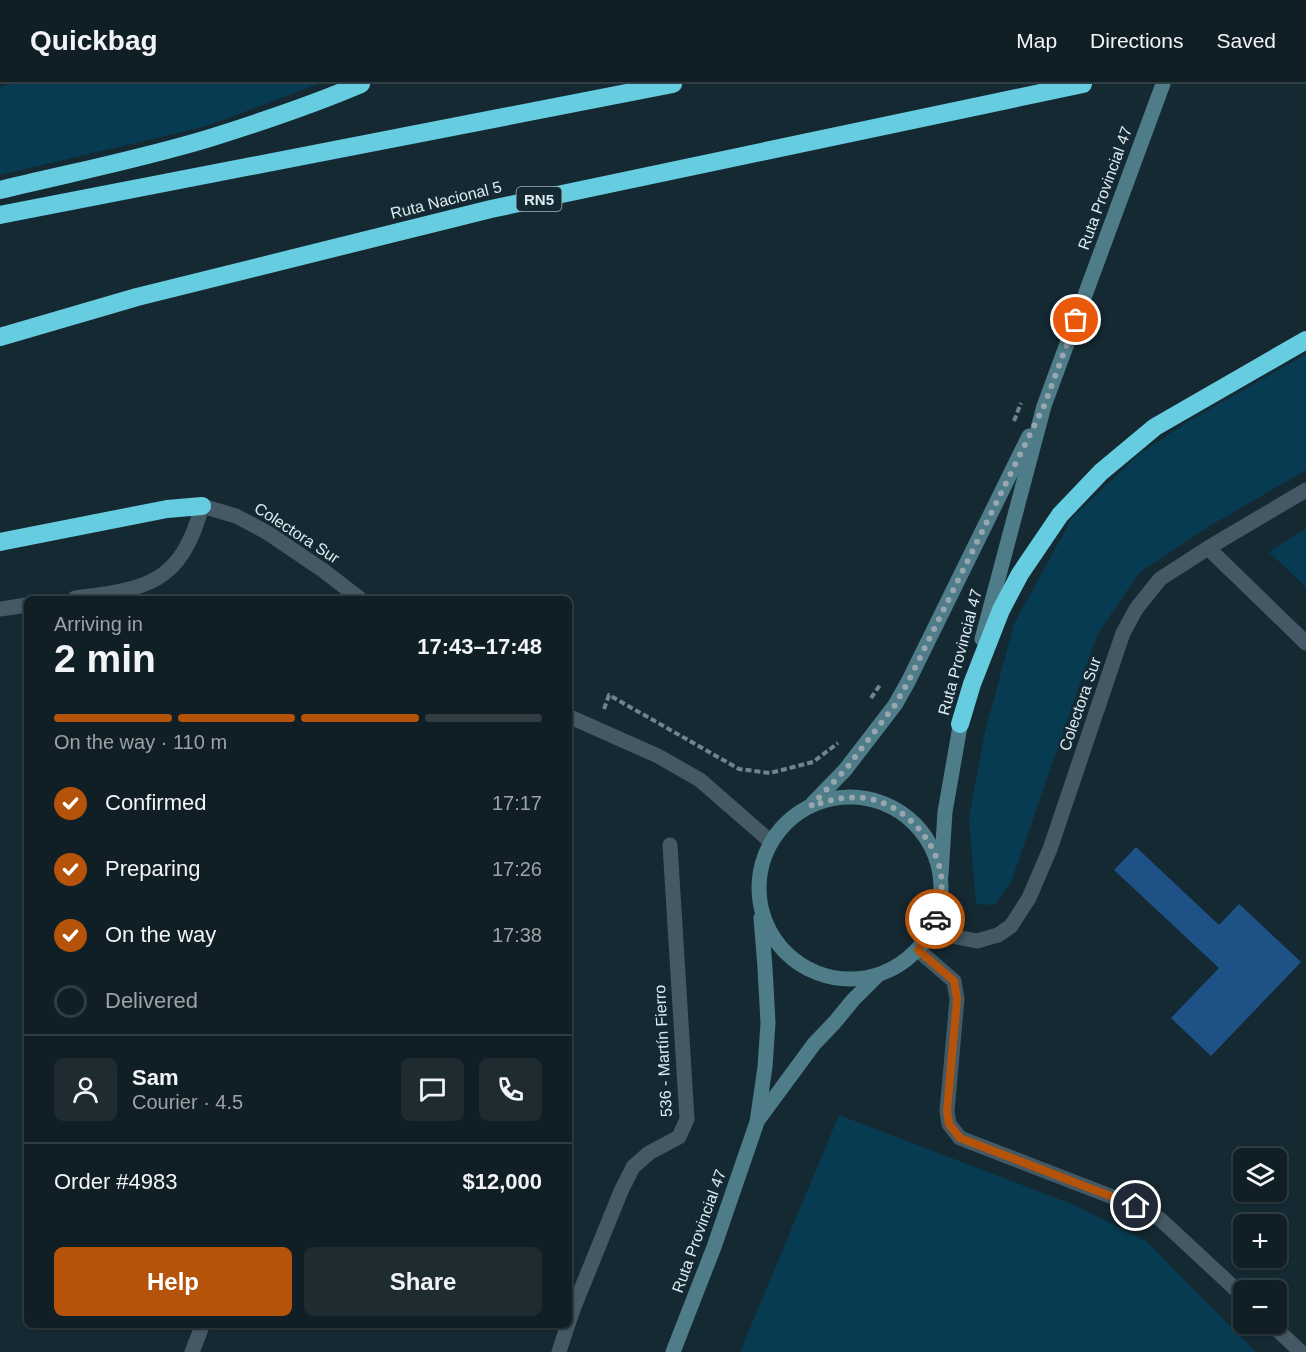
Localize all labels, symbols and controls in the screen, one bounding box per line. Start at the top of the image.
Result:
text: Quickbag [30,25,158,56]
text: Map [1016,29,1057,52]
text: Directions [1090,29,1183,52]
text: Saved [1216,29,1276,52]
street label: Ruta Provincial 47 [1075,124,1135,252]
street label: Ruta Nacional 5 [389,178,503,222]
road number: RN5 [516,187,562,211]
pin [1050,294,1101,345]
icon: bag [1059,303,1092,336]
street label: Colectora Sur [251,499,343,567]
street label: Ruta Provincial 47 [935,587,985,717]
text: Arriving in [54,613,143,635]
text: 17:43–17:48 [417,634,542,659]
text: 2 min [54,637,156,680]
street label: Colectora Sur [1056,654,1104,753]
text: On the way · 110 m [54,731,227,753]
icon: check [54,787,87,820]
text: Confirmed [105,790,206,815]
text: 17:17 [492,792,542,814]
icon: check [54,853,87,886]
text: Preparing [105,856,200,881]
text: 17:26 [492,858,542,880]
courier [905,889,965,949]
icon: car [919,903,952,936]
icon: check [54,919,87,952]
text: On the way [105,922,216,947]
text: 17:38 [492,924,542,946]
street label: 536 - Martín Fierro [651,984,675,1118]
text: Delivered [105,988,198,1013]
button: person [54,1058,117,1121]
button: chat [401,1058,464,1121]
button: phone [479,1058,542,1121]
text: Sam [132,1065,178,1090]
text: Courier · 4.5 [132,1091,243,1113]
map controls [1233,1148,1287,1334]
button: layers [1233,1148,1287,1202]
street label: Ruta Provincial 47 [669,1167,729,1295]
text: Order #4983 [54,1169,178,1194]
text: $12,000 [462,1169,542,1194]
pin [1110,1180,1161,1231]
icon: home [1119,1189,1152,1222]
button: + [1233,1214,1287,1268]
button: Help [54,1247,292,1316]
button: Share [304,1247,542,1316]
button: − [1233,1280,1287,1334]

